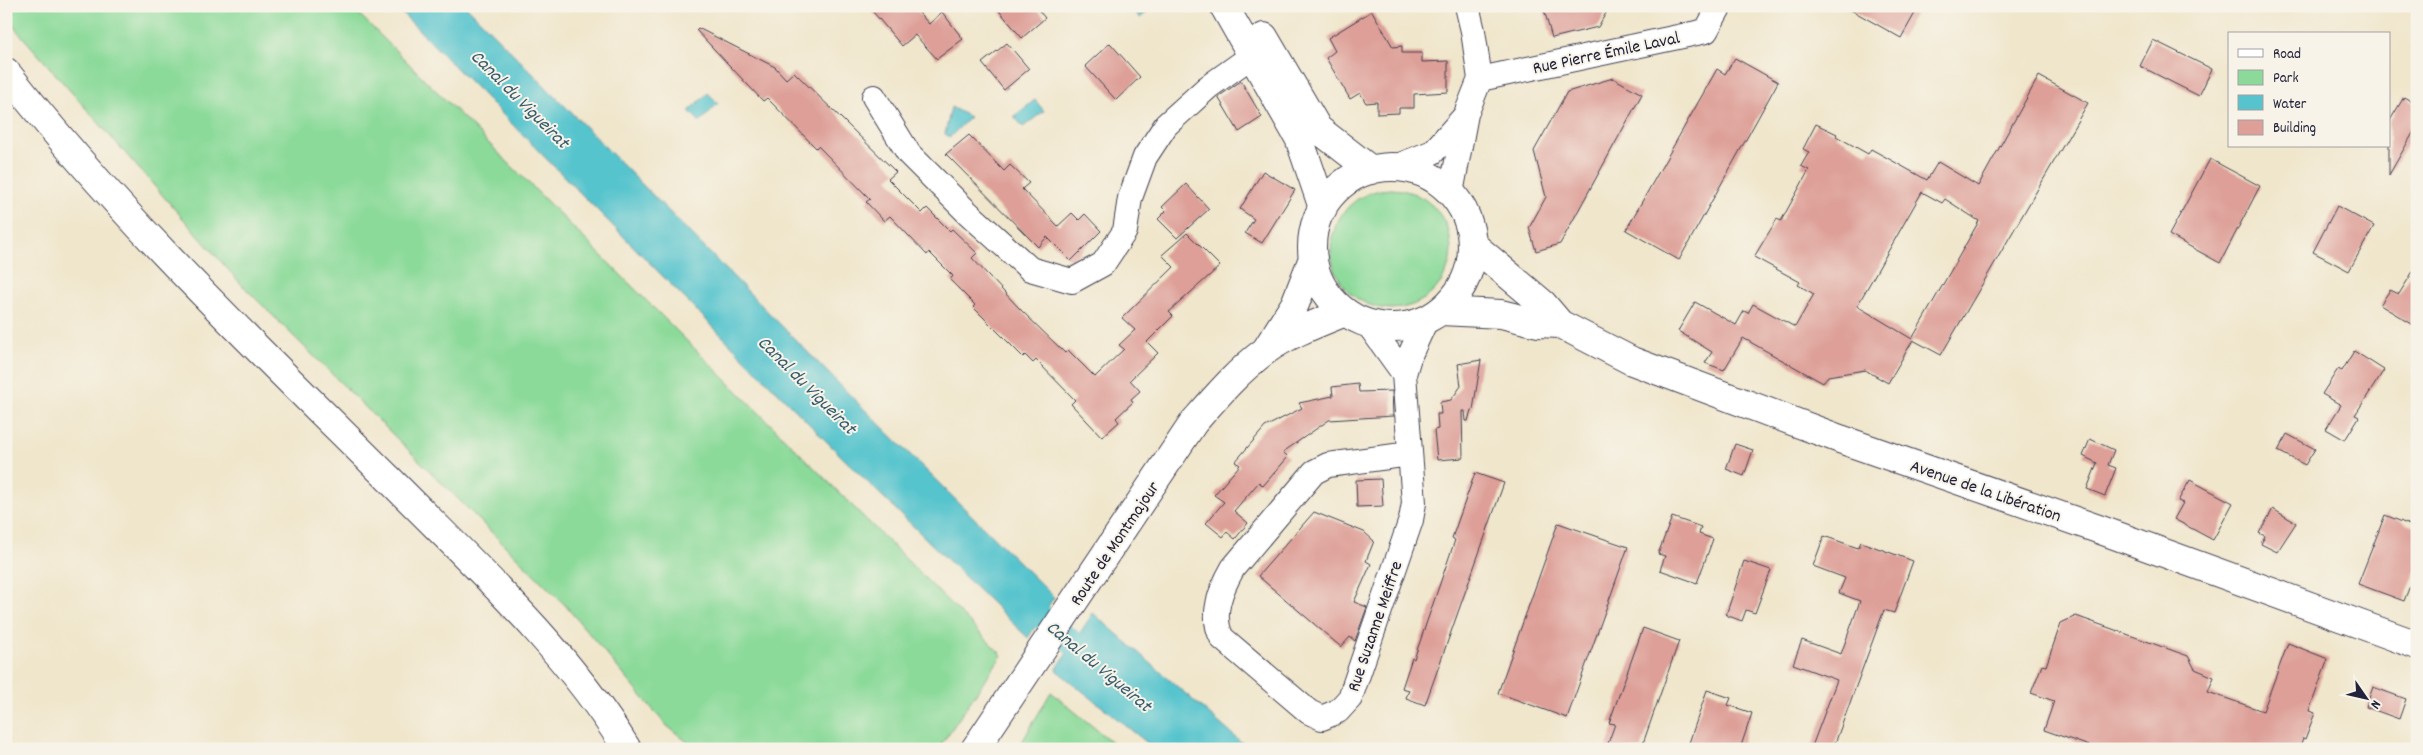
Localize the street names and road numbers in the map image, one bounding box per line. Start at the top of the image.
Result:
street label: Rue Pierre Émile Laval [1531,27,1683,82]
street label: Avenue de la Libération [1906,455,2064,530]
street label: Route de Montmajour [1065,477,1167,612]
street label: Rue Suzanne Meiffre [1342,558,1410,696]

